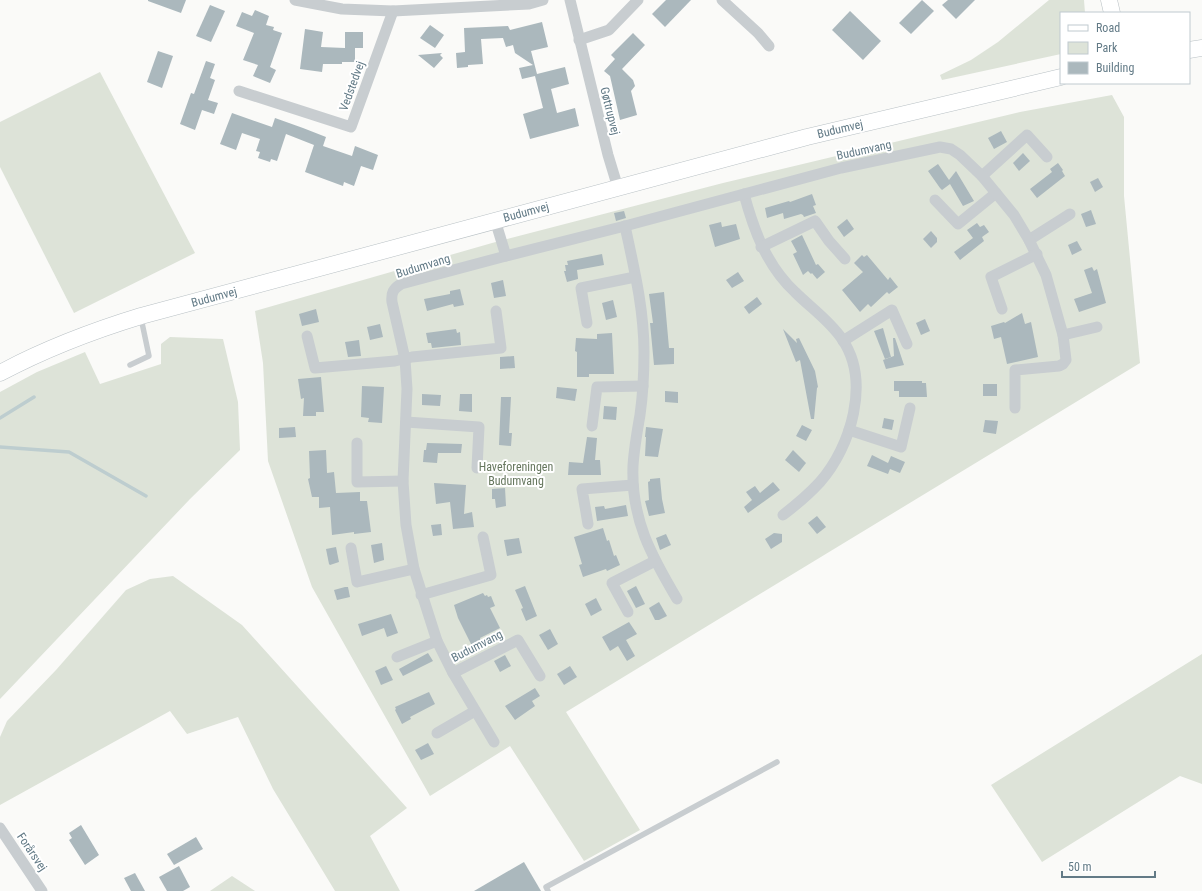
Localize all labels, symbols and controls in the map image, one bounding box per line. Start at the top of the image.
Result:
legend [1060,12,1190,84]
text: Road [1096,21,1120,35]
text: Park [1096,41,1118,55]
street label: Vedstedvej [337,59,367,113]
text: Building [1096,61,1134,75]
street label: Gøttrupvej [597,86,623,136]
street label: Budumvej [816,117,864,141]
street label: Budumvang [835,137,893,163]
street label: Budumvej [502,199,550,225]
street label: Budumvang [394,251,452,281]
street label: Budumvej [190,284,238,310]
park label: Haveforeningen Budumvang [479,460,553,488]
street label: Budumvang [449,627,505,665]
street label: Forårsvej [14,830,50,874]
scale bar [1062,853,1155,879]
text: 50 m [1068,860,1092,874]

